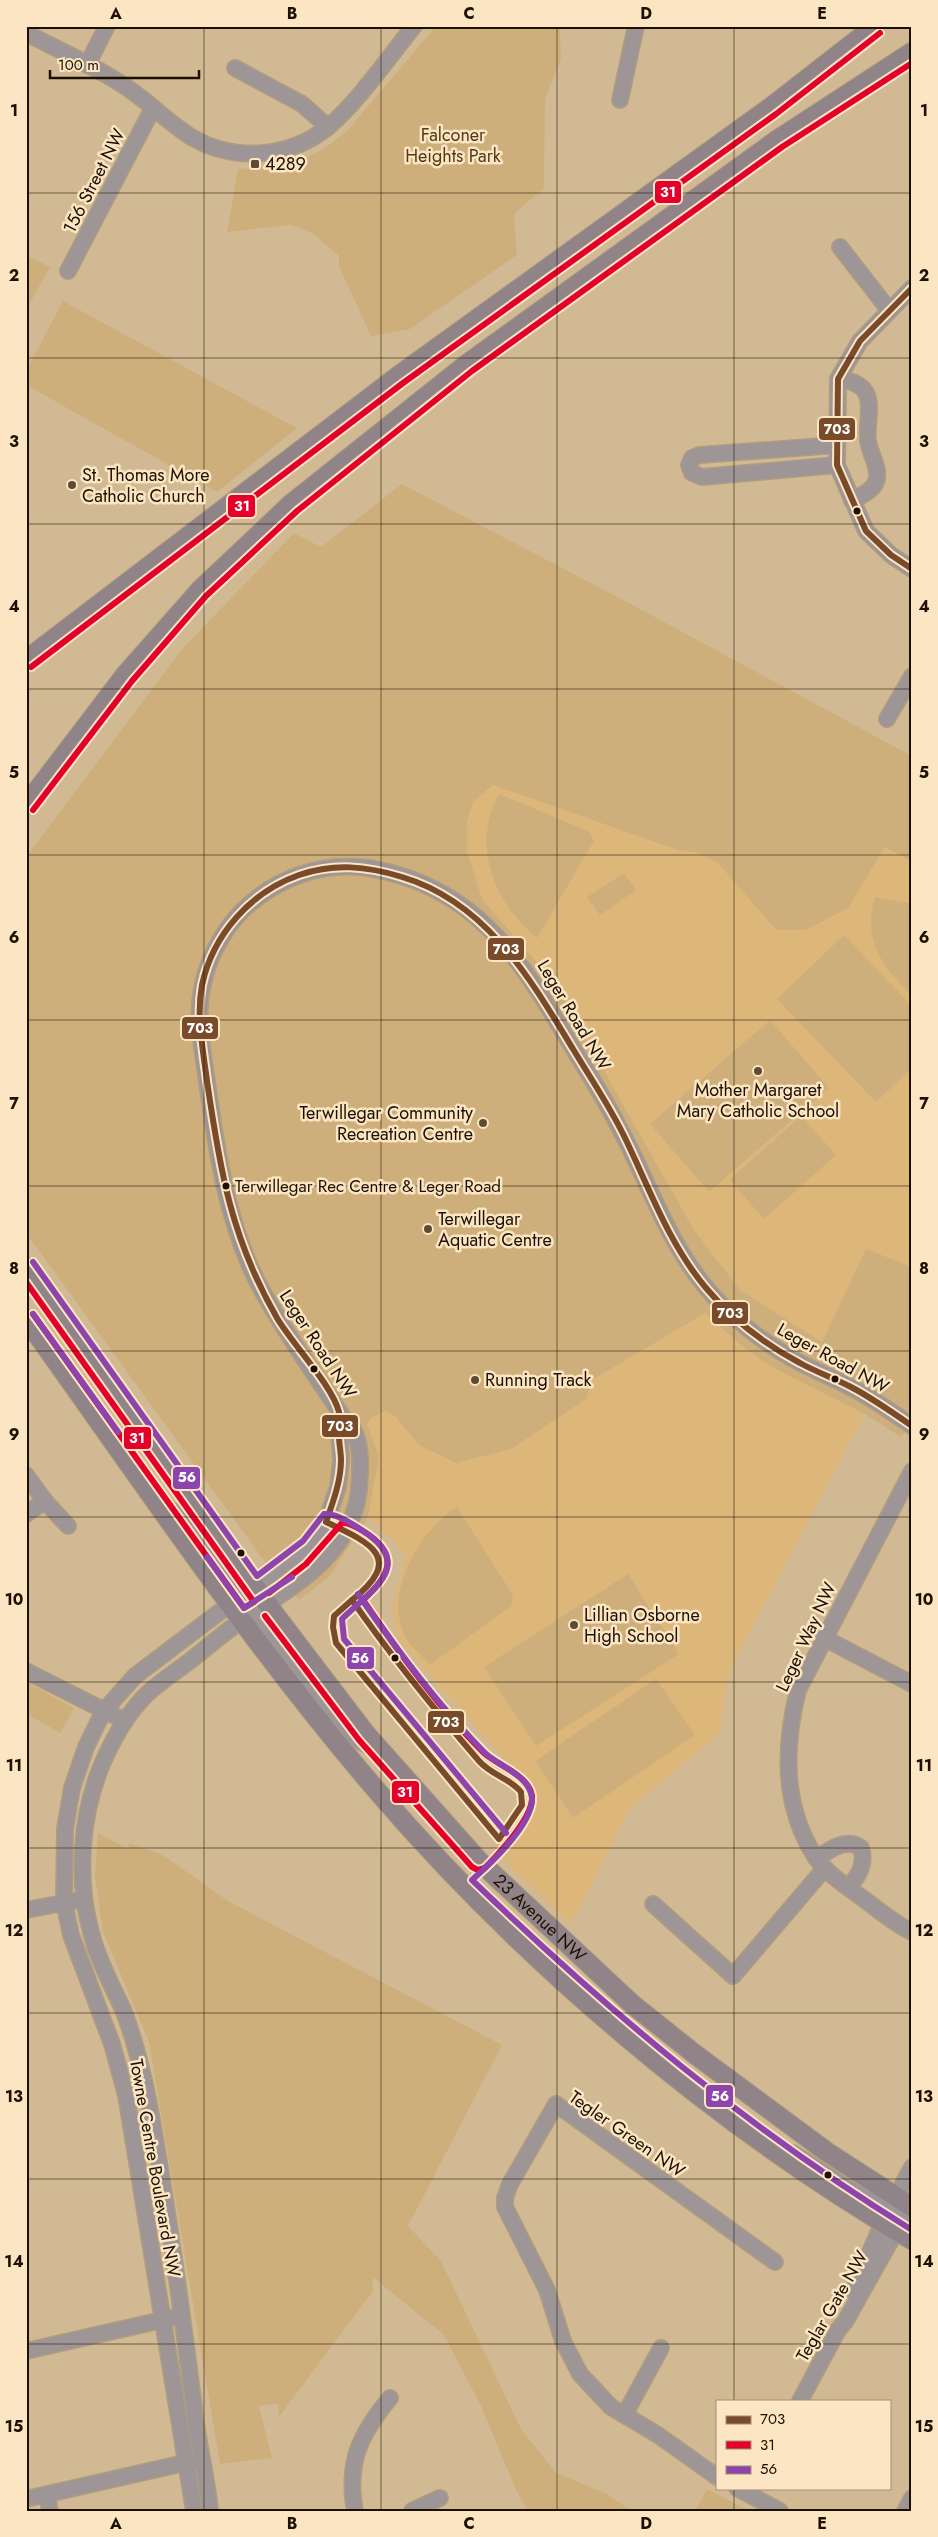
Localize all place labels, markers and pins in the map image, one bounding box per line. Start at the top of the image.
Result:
place label: 4289 [265,151,306,177]
marker: 4289 [249,158,261,170]
place label: St. Thomas More Catholic Church [82,462,210,509]
marker: St. Thomas More Catholic Church [66,479,78,491]
unlabelled marker [852,506,862,516]
marker: Mother Margaret Mary Catholic School [752,1065,764,1077]
place label: Mother Margaret Mary Catholic School [677,1077,839,1124]
place label: Terwillegar Community Recreation Centre [299,1100,473,1147]
marker: Terwillegar Community Recreation Centre [477,1117,489,1129]
place label: Terwillegar Rec Centre & Leger Road [235,1174,501,1198]
marker: Terwillegar Rec Centre & Leger Road [221,1181,231,1191]
place label: Terwillegar Aquatic Centre [438,1206,552,1253]
marker: Terwillegar Aquatic Centre [422,1223,434,1235]
unlabelled marker [309,1364,319,1374]
place label: Running Track [485,1367,592,1393]
marker: Running Track [469,1374,481,1386]
unlabelled marker [830,1374,840,1384]
unlabelled marker [236,1548,246,1558]
place label: Lillian Osborne High School [584,1602,700,1649]
marker: Lillian Osborne High School [568,1619,580,1631]
unlabelled marker [390,1653,400,1663]
unlabelled marker [823,2170,833,2180]

